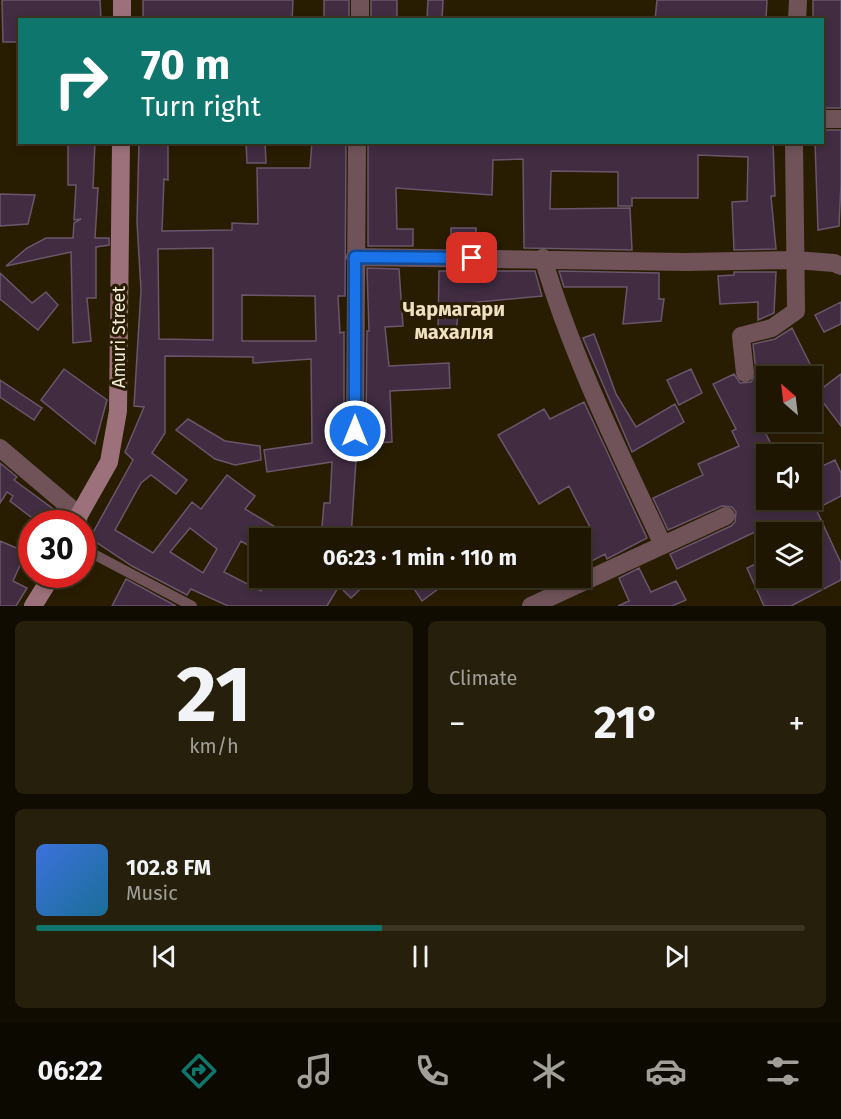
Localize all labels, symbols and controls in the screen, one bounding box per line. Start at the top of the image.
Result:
text: 70 m [141,40,230,90]
icon: right [42,42,120,120]
text: Turn right [141,91,261,123]
pin [446,232,497,283]
icon: arrive [455,241,488,274]
street label: Amuri Street [108,286,130,388]
district label: Чармагари махалля [403,297,505,344]
north arrow [756,366,822,432]
map controls [756,366,822,588]
position arrow [323,399,387,463]
button: sound [756,444,822,510]
speed limit sign: 30 [18,510,96,588]
button: layers [756,522,822,588]
text: 06:23 · 1 min · 110 m [323,544,517,571]
text: 21 [177,648,251,742]
text: Climate [449,666,517,690]
text: 21° [594,696,660,750]
text: − [449,704,466,744]
text: + [789,704,805,744]
text: km/h [189,734,239,758]
text: 102.8 FM [126,854,211,881]
text: Music [126,881,178,905]
icon: previous [148,940,181,973]
icon: pause [404,940,437,973]
icon: next [660,940,693,973]
icon: directions [178,1050,220,1092]
icon: music [294,1050,336,1092]
icon: phone [411,1050,453,1092]
icon: climate [528,1050,570,1092]
icon: car [645,1050,687,1092]
icon: filters [762,1050,804,1092]
text: 06:22 [37,1055,103,1087]

